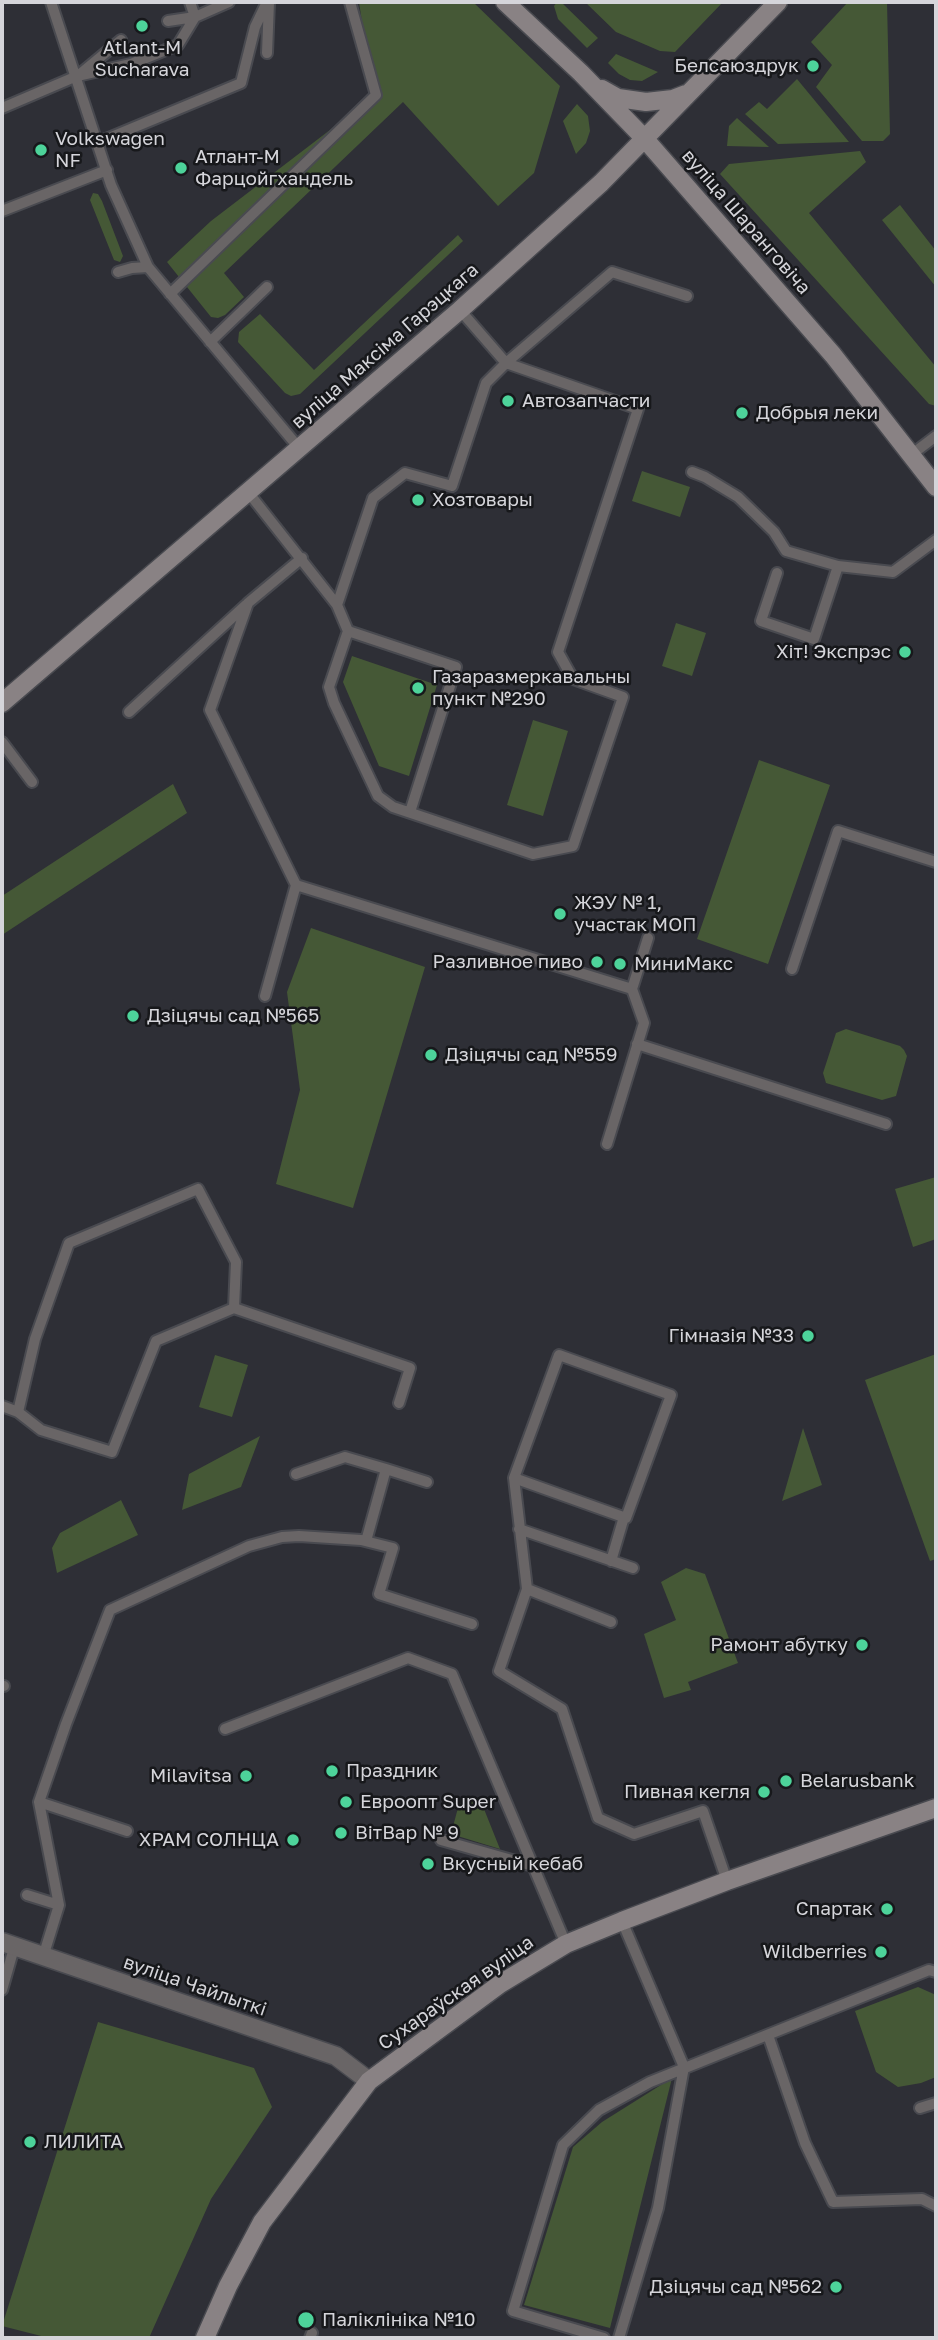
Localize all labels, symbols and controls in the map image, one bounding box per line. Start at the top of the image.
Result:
marker: Atlant-M Sucharava [134,18,150,34]
place label: Atlant-M Sucharava [95,37,189,81]
place label: Белсаюздрук [674,55,799,77]
marker: Белсаюздрук [805,58,821,74]
place label: Volkswagen NF [55,128,165,172]
marker: Volkswagen NF [33,142,49,158]
street label: вуліца Шаранговіча [677,145,815,299]
place label: Атлант-М Фарцойгхандель [195,146,353,190]
marker: Атлант-М Фарцойгхандель [173,160,189,176]
street label: вуліца Максіма Гарэцкага [287,259,483,433]
place label: Автозапчасти [522,390,650,412]
marker: Автозапчасти [500,393,516,409]
place label: Добрыя леки [756,402,878,424]
marker: Добрыя леки [734,405,750,421]
place label: Хозтовары [432,489,533,511]
marker: Хозтовары [410,492,426,508]
place label: Хіт! Экспрэс [776,641,891,663]
marker: Хіт! Экспрэс [897,644,913,660]
place label: Газаразмеркавальны пункт №290 [432,666,630,710]
marker: Газаразмеркавальны пункт №290 [410,680,426,696]
place label: ЖЭУ № 1, участак МОП [574,892,696,936]
marker: ЖЭУ № 1, участак МОП [552,906,568,922]
place label: Разливное пиво [433,951,583,973]
place label: МиниМакс [634,953,733,975]
marker: Разливное пиво [589,954,605,970]
marker: МиниМакс [612,956,628,972]
place label: Дзіцячы сад №565 [147,1005,319,1027]
marker: Дзіцячы сад №565 [125,1008,141,1024]
place label: Дзіцячы сад №559 [445,1044,617,1066]
marker: Дзіцячы сад №559 [423,1047,439,1063]
place label: Гімназія №33 [669,1325,794,1347]
marker: Гімназія №33 [800,1328,816,1344]
place label: Рамонт абутку [710,1634,848,1656]
marker: Рамонт абутку [854,1637,870,1653]
place label: Праздник [346,1760,438,1782]
marker: Праздник [324,1763,340,1779]
place label: Milavitsa [150,1765,232,1787]
marker: Milavitsa [238,1768,254,1784]
place label: Belarusbank [800,1770,914,1792]
marker: Belarusbank [778,1773,794,1789]
place label: Пивная кегля [624,1781,750,1803]
marker: Пивная кегля [756,1784,772,1800]
place label: Евроопт Super [360,1791,496,1813]
marker: Евроопт Super [338,1794,354,1810]
place label: ВітВар № 9 [355,1822,459,1844]
marker: ВітВар № 9 [333,1825,349,1841]
place label: ХРАМ СОЛНЦА [139,1829,279,1851]
marker: ХРАМ СОЛНЦА [285,1832,301,1848]
place label: Вкусный кебаб [442,1853,583,1875]
marker: Вкусный кебаб [420,1856,436,1872]
place label: Спартак [796,1898,873,1920]
marker: Спартак [879,1901,895,1917]
street label: Сухараўская вуліца [374,1931,538,2055]
place label: Wildberries [762,1941,867,1963]
marker: Wildberries [873,1944,889,1960]
street label: вуліца Чайлыткі [121,1951,269,2021]
place label: ЛИЛИТА [44,2131,123,2153]
marker: ЛИЛИТА [22,2134,38,2150]
place label: Дзіцячы сад №562 [650,2276,822,2298]
marker: Дзіцячы сад №562 [828,2279,844,2295]
place label: Паліклініка №10 [322,2309,475,2331]
marker: Паліклініка №10 [296,2310,316,2330]

